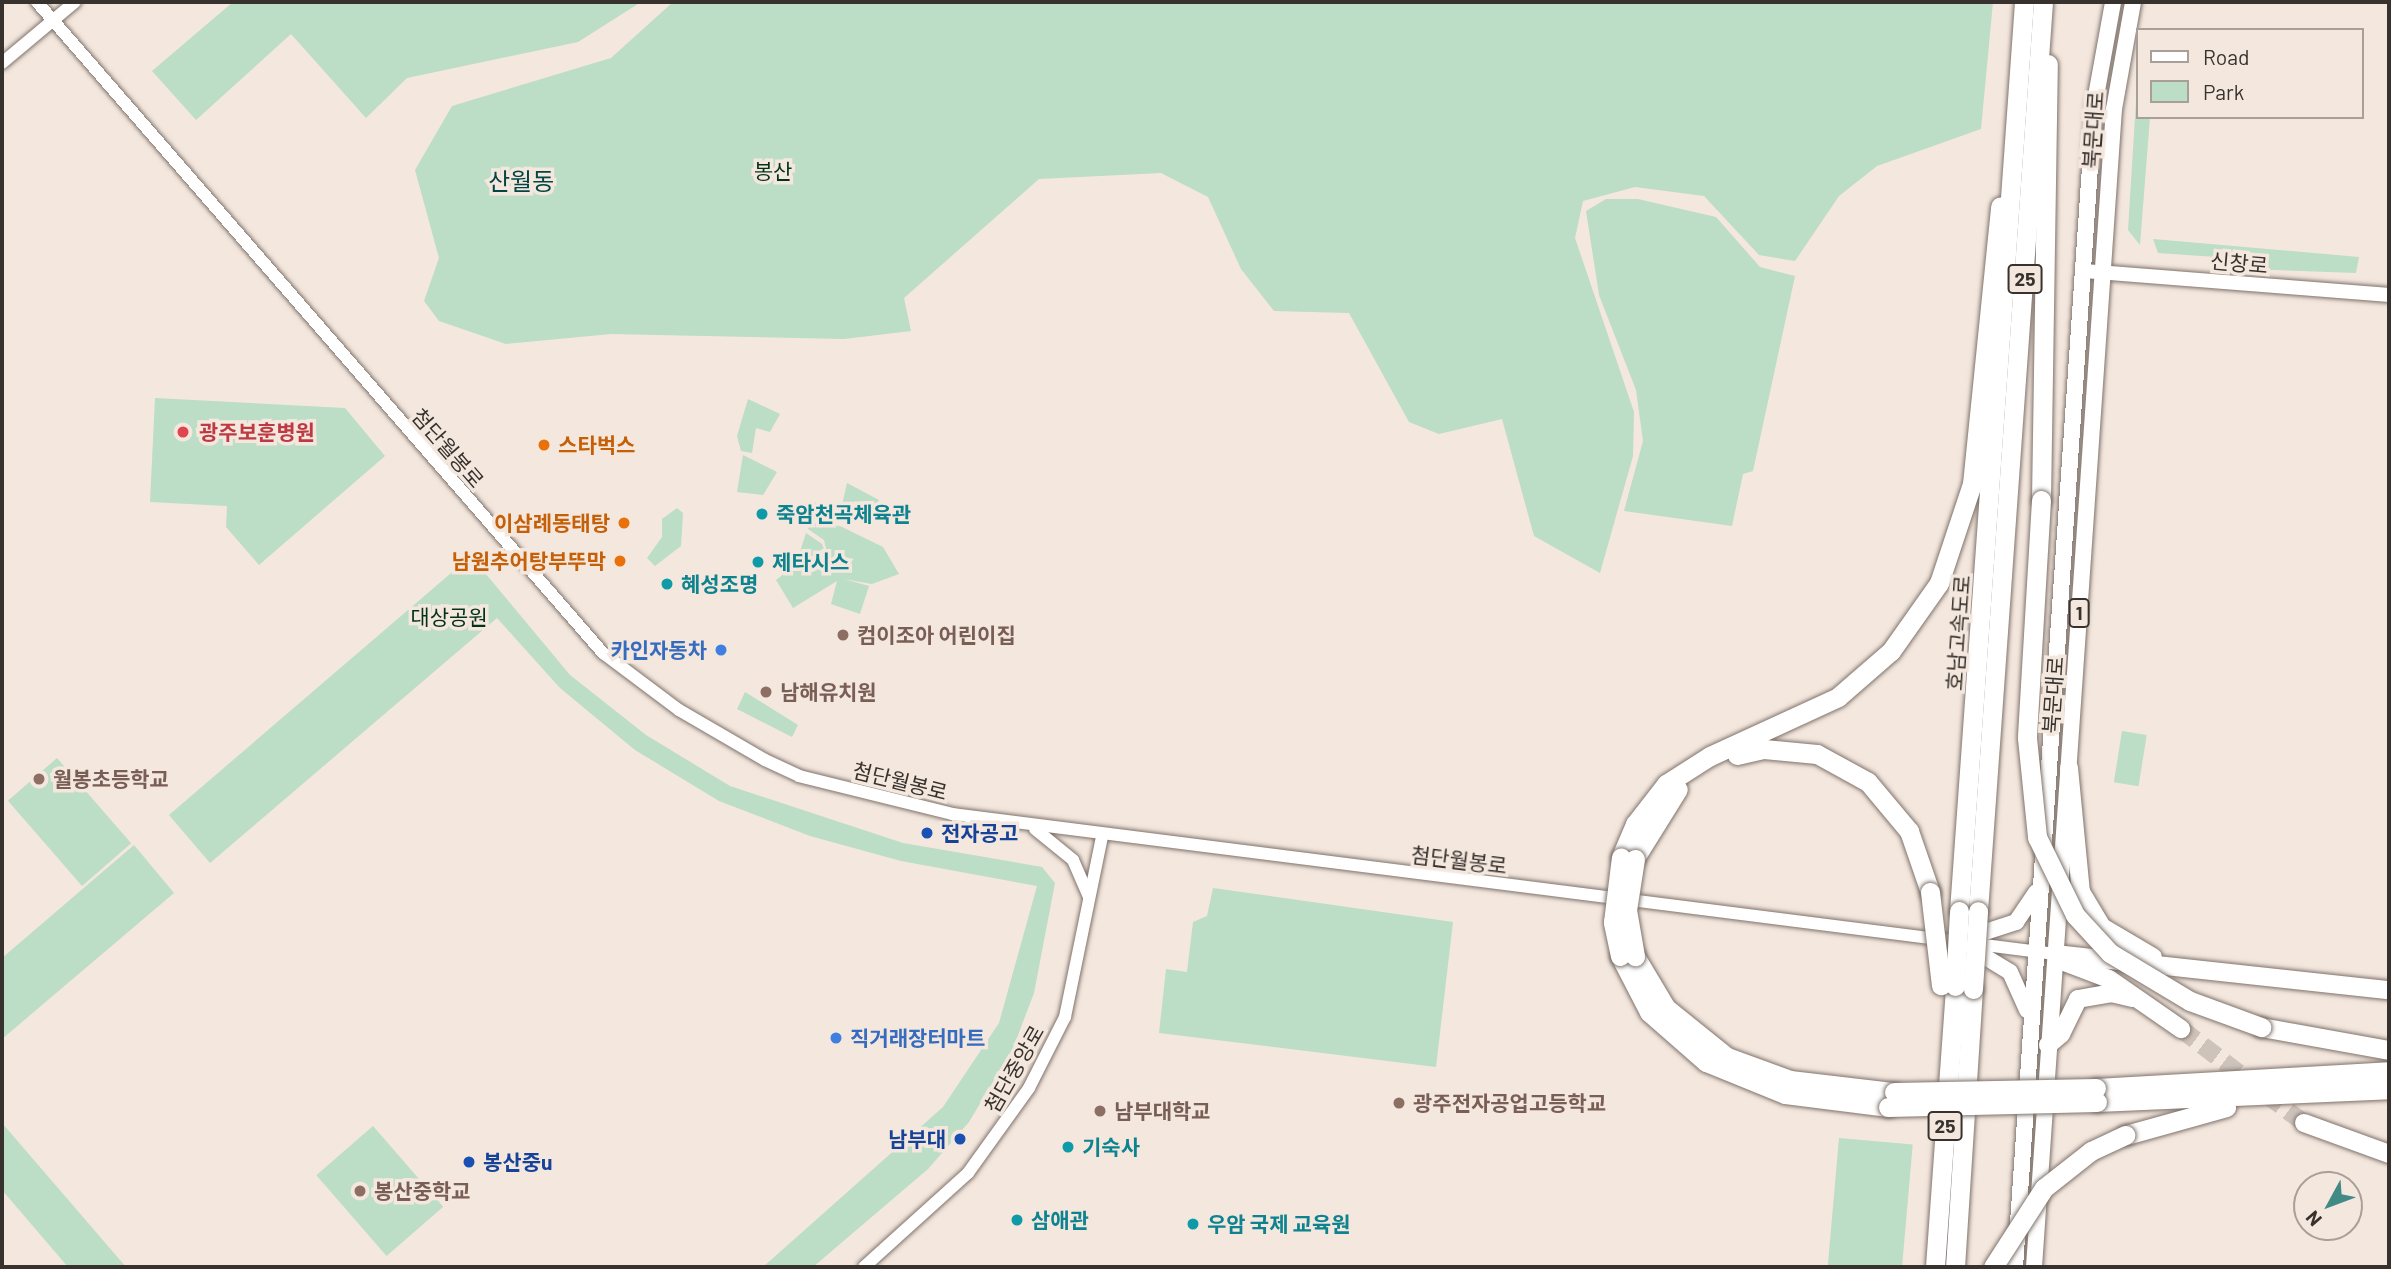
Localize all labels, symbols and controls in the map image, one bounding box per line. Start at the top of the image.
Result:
legend [2136,28,2363,119]
text: Road [2203,44,2249,69]
text: Park [2203,79,2244,104]
street label: 북문대로 [2078,91,2108,169]
park label: 봉산 [754,158,792,184]
district label: 산월동 [488,167,554,195]
street label: 신창로 [2209,248,2269,278]
road number: 25 [2008,264,2042,294]
street label: 첨단월봉로 [407,403,489,493]
place label: 광주보훈병원 [199,419,315,445]
marker: 광주보훈병원 [173,422,193,442]
place label: 스타벅스 [558,432,635,458]
marker: 스타벅스 [536,437,552,453]
place label: 죽암천곡체육관 [776,501,911,527]
marker: 죽암천곡체육관 [754,506,770,522]
place label: 이삼례동태탕 [494,510,610,536]
marker: 이삼례동태탕 [616,515,632,531]
place label: 남원추어탕부뚜막 [451,548,606,574]
place label: 제타시스 [772,549,849,575]
marker: 남원추어탕부뚜막 [612,553,628,569]
marker: 제타시스 [750,554,766,570]
place label: 혜성조명 [681,571,758,597]
street label: 호남고속도로 [1941,574,1975,692]
marker: 혜성조명 [659,576,675,592]
road number: 1 [2068,598,2090,628]
park label: 대상공원 [410,604,488,630]
place label: 컴이조아 어린이집 [857,622,1016,648]
marker: 컴이조아 어린이집 [835,627,851,643]
place label: 카인자동차 [610,637,707,663]
marker: 카인자동차 [713,642,729,658]
street label: 북문대로 [2038,656,2068,734]
place label: 남해유치원 [780,679,877,705]
marker: 남해유치원 [758,684,774,700]
street label: 첨단월봉로 [850,757,950,805]
place label: 월봉초등학교 [53,766,169,792]
marker: 월봉초등학교 [31,771,47,787]
place label: 전자공고 [941,820,1018,846]
marker: 전자공고 [919,825,935,841]
street label: 첨단월봉로 [1410,842,1508,878]
street label: 첨단중앙로 [979,1021,1049,1117]
place label: 직거래장터마트 [850,1025,985,1051]
marker: 직거래장터마트 [828,1030,844,1046]
place label: 광주전자공업고등학교 [1413,1090,1606,1116]
marker: 광주전자공업고등학교 [1391,1095,1407,1111]
place label: 남부대학교 [1114,1098,1211,1124]
marker: 남부대학교 [1092,1103,1108,1119]
road number: 25 [1927,1110,1962,1142]
place label: 남부대 [888,1126,946,1152]
marker: 남부대 [952,1131,968,1147]
place label: 기숙사 [1082,1134,1140,1160]
marker: 기숙사 [1060,1139,1076,1155]
place label: 봉산중u [483,1149,552,1175]
marker: 봉산중u [461,1154,477,1170]
north arrow [2293,1171,2363,1241]
place label: 봉산중학교 [374,1178,471,1204]
marker: 봉산중학교 [352,1183,368,1199]
text: N [2300,1206,2326,1231]
place label: 삼애관 [1031,1207,1089,1233]
place label: 우암 국제 교육원 [1207,1211,1351,1237]
marker: 삼애관 [1009,1212,1025,1228]
marker: 우암 국제 교육원 [1185,1216,1201,1232]

